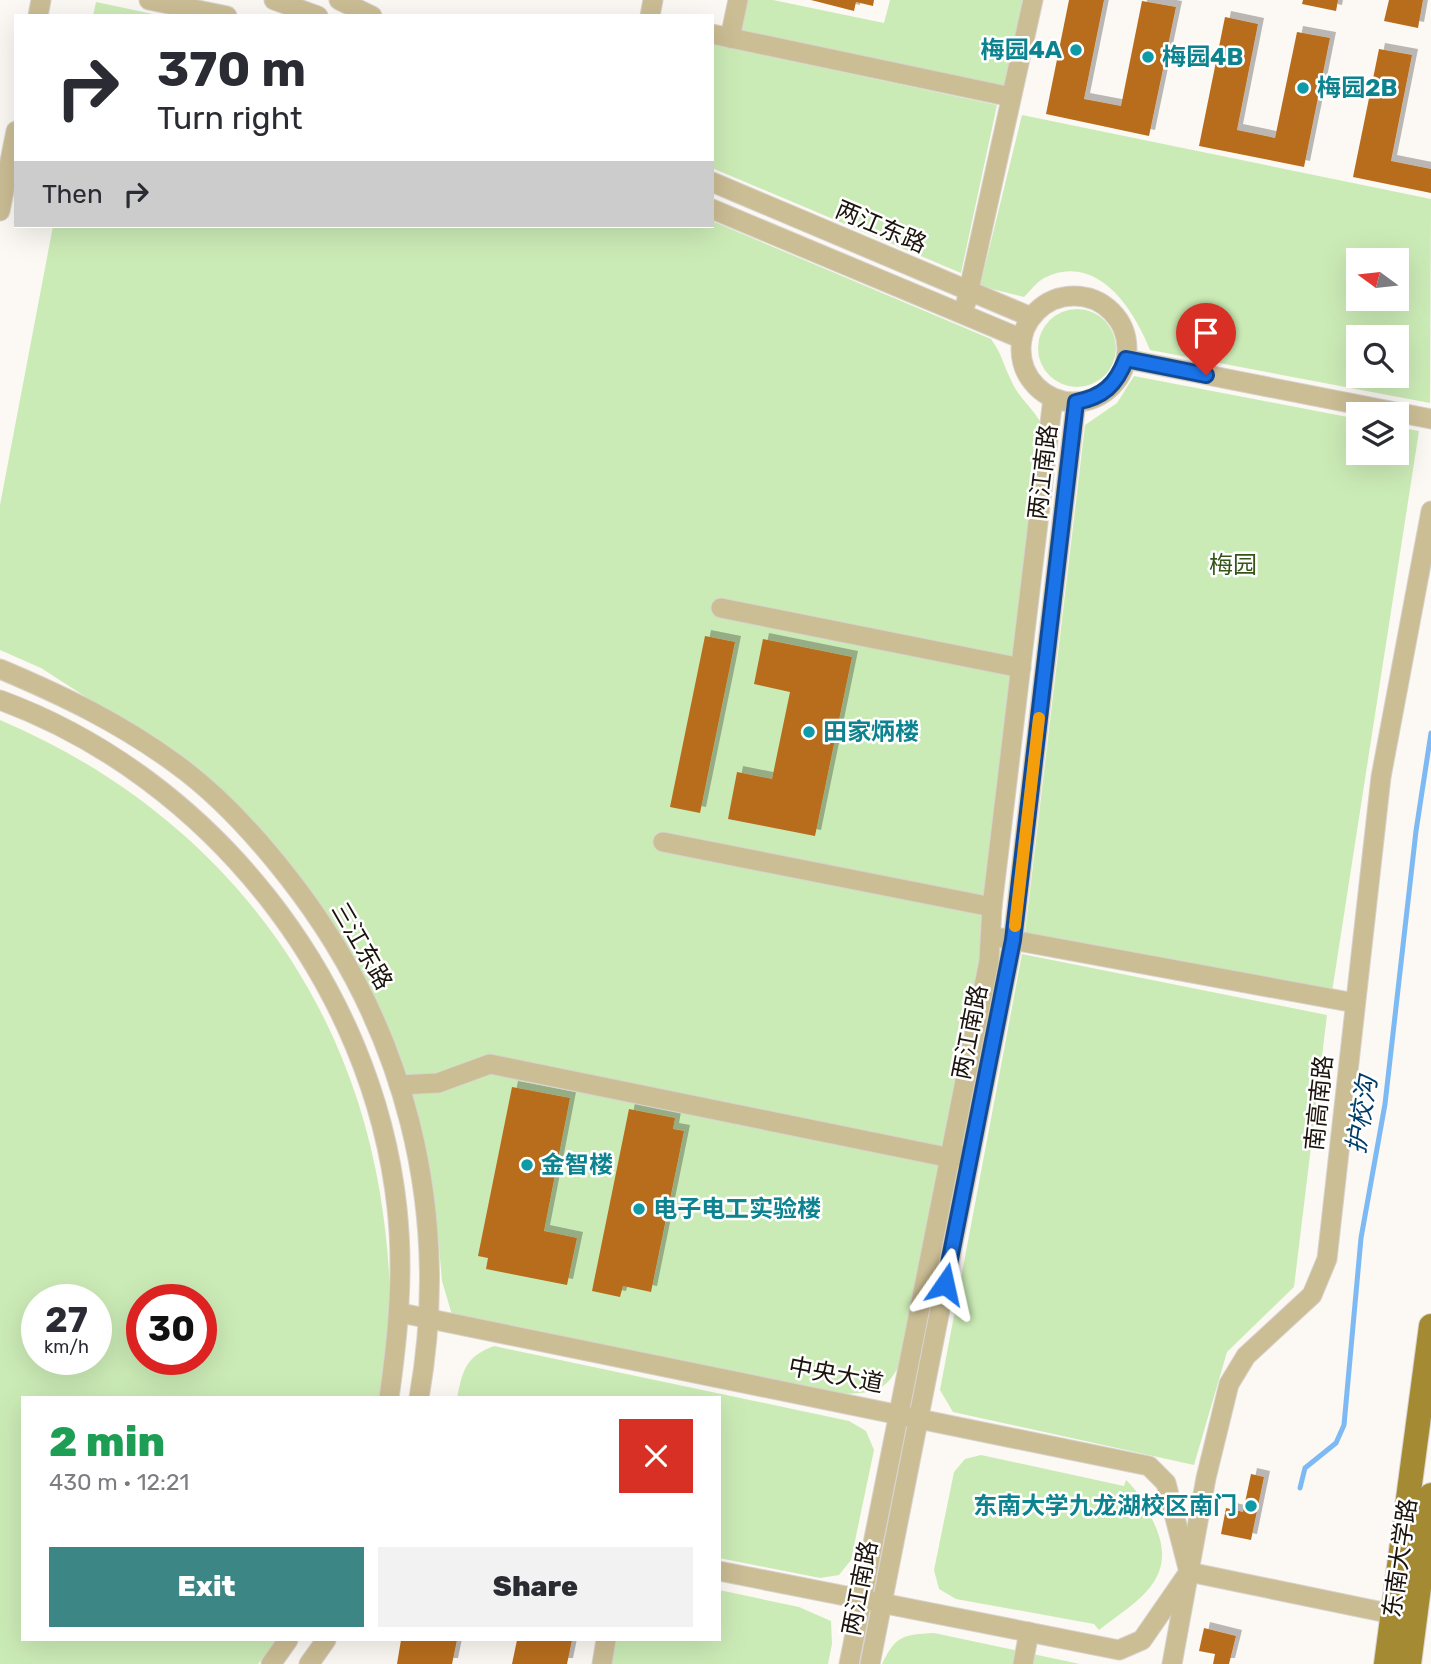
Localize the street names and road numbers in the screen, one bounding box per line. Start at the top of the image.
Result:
street label: 两江东路 [831,195,931,259]
street label: 两江南路 [1023,423,1063,521]
street label: 三江东路 [326,897,398,995]
street label: 两江南路 [947,982,993,1082]
street label: 南高南路 [1300,1054,1338,1152]
street label: 中央大道 [786,1352,886,1398]
street label: 东南大学路 [1378,1497,1422,1619]
street label: 两江南路 [837,1538,883,1638]

